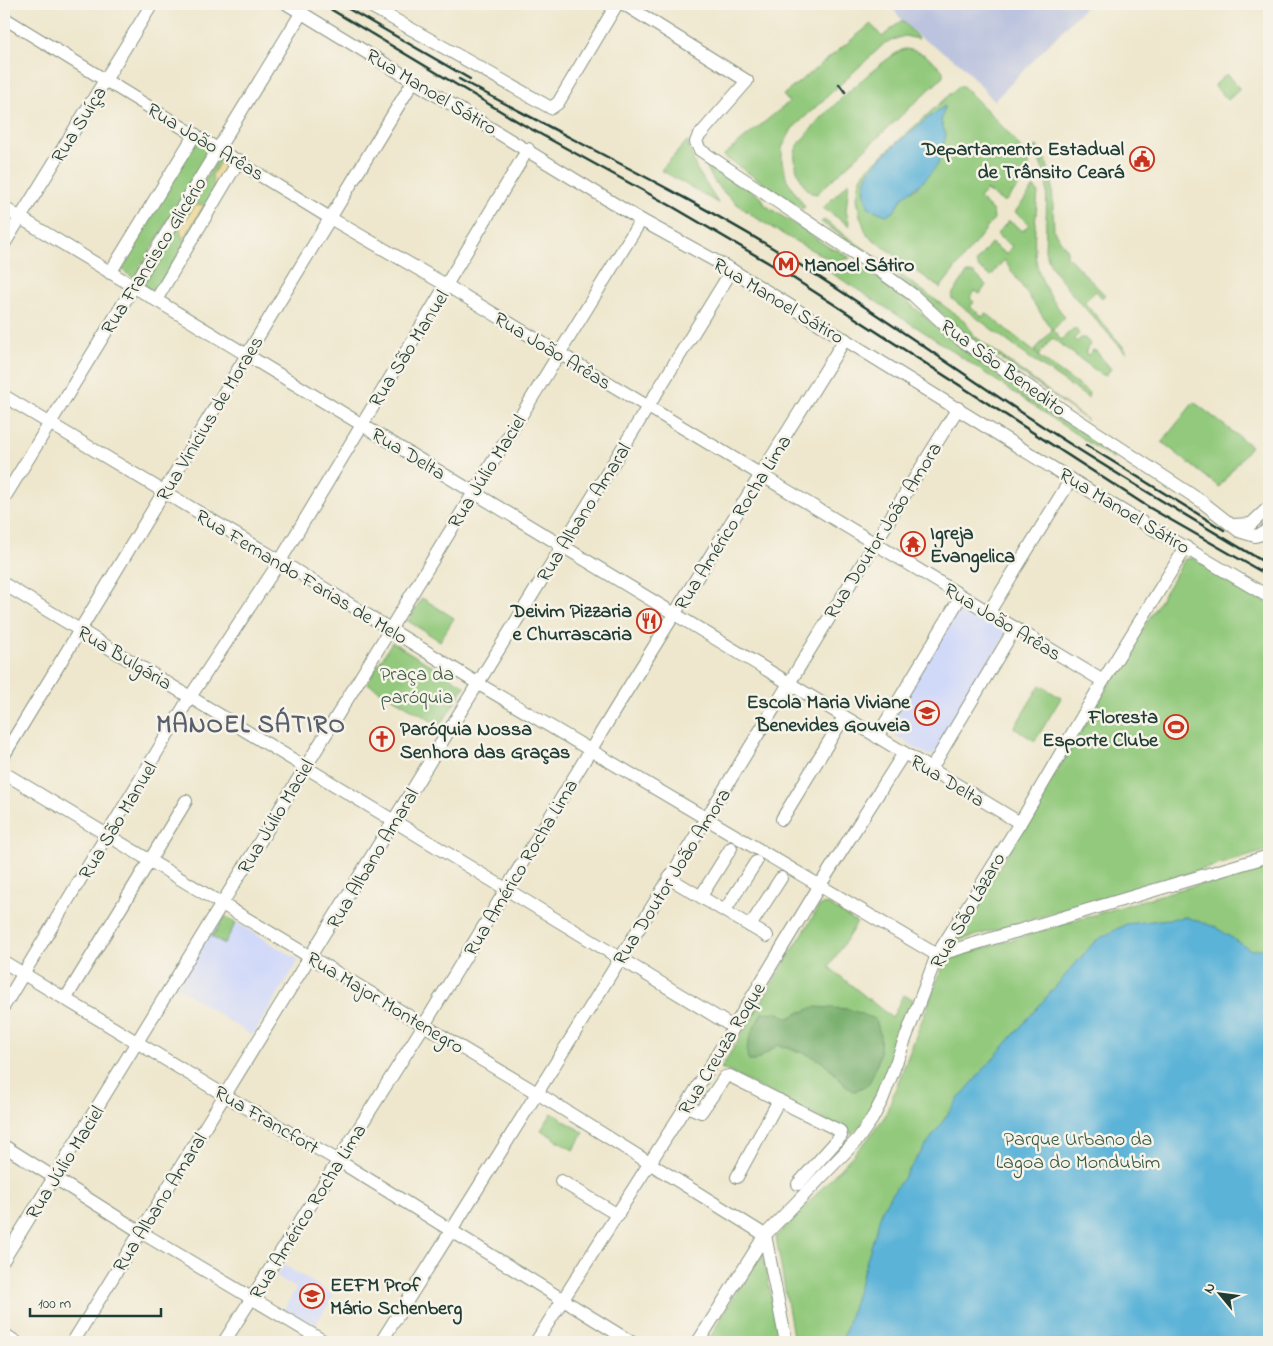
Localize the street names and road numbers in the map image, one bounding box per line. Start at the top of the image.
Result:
street label: Rua Manoel Sátiro [360,42,502,144]
street label: Rua Suíça [45,81,115,169]
street label: Rua João Arêas [141,97,269,190]
street label: Rua Francisco Glicério [95,172,215,341]
street label: Rua Manoel Sátiro [707,251,849,353]
street label: Rua São Manuel [363,285,458,413]
street label: Rua João Arêas [488,306,616,399]
street label: Rua São Benedito [933,313,1072,425]
street label: Rua Vinicius de Moraes [150,331,272,508]
street label: Rua Júlio Maciel [442,410,535,535]
street label: Rua Delta [365,421,451,489]
street label: Rua Américo Rocha Lima [668,430,800,617]
street label: Rua Doutor João Amora [818,437,950,625]
street label: Rua Albano Amaral [531,438,640,589]
street label: Rua Manoel Sátiro [1053,461,1195,563]
street label: Rua Fernando Farias de Melo [189,503,412,653]
street label: Rua João Arêas [938,577,1066,670]
street label: Rua Bulgária [70,619,177,700]
street label: Rua Delta [904,748,990,816]
street label: Rua Júlio Maciel [231,754,323,880]
street label: Rua São Manuel [72,757,166,886]
street label: Rua Américo Rocha Lima [458,774,587,962]
street label: Rua Albano Amaral [321,783,428,935]
street label: Rua Doutor João Amora [607,783,739,971]
street label: Rua São Lázaro [924,848,1014,975]
street label: Rua Major Montenegro [300,946,469,1064]
street label: Rua Creuza Roque [672,977,774,1121]
street label: Rua Francfort [208,1079,324,1163]
street label: Rua Júlio Maciel [20,1101,113,1226]
street label: Rua Américo Rocha Lima [243,1119,375,1306]
street label: Rua Albano Amaral [107,1128,216,1279]

